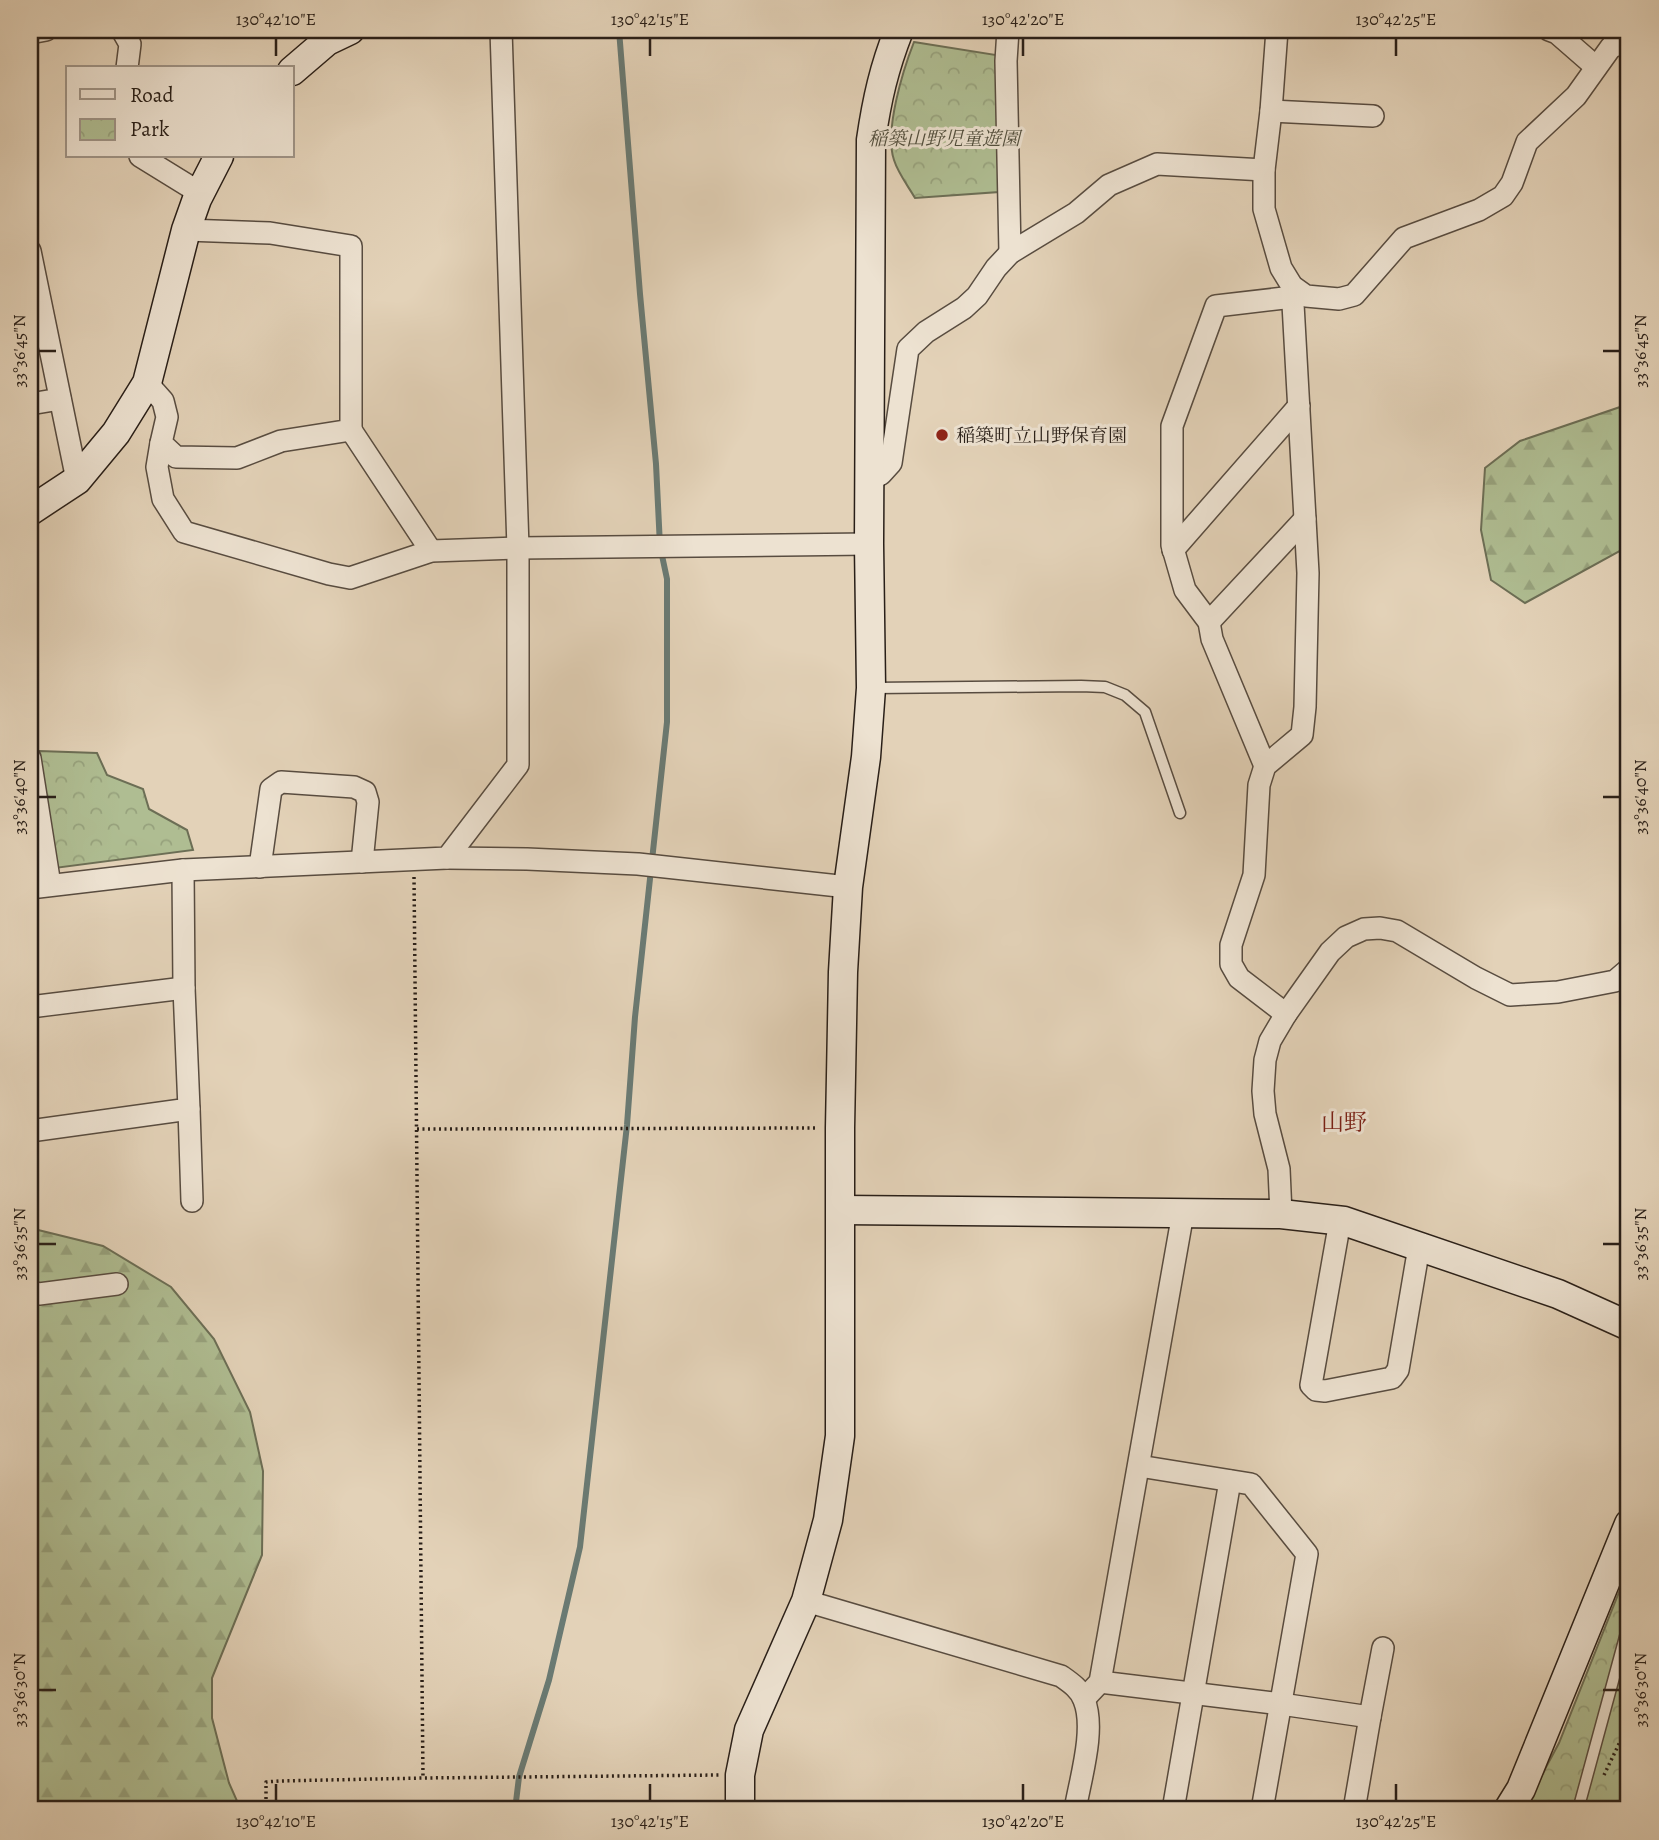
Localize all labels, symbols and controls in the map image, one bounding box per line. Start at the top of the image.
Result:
text: 130°42'10"E [236,7,316,31]
text: 130°42'15"E [611,7,689,31]
text: 130°42'20"E [982,7,1064,31]
text: 130°42'25"E [1356,7,1436,31]
legend [66,66,294,158]
text: Road [130,81,174,109]
text: Park [130,115,170,143]
park label: 稲築山野児童遊園 [868,126,1023,152]
text: 33°36'45"N [7,314,31,388]
text: 33°36'45"N [1628,314,1652,388]
place label: 稲築町立山野保育園 [956,423,1127,449]
marker: 稲築町立山野保育園 [934,427,950,443]
text: 33°36'40"N [7,759,31,835]
text: 33°36'40"N [1628,759,1652,835]
district label: 山野 [1321,1107,1367,1138]
text: 33°36'35"N [7,1207,31,1280]
text: 33°36'35"N [1628,1207,1652,1280]
text: 33°36'30"N [7,1653,31,1727]
text: 33°36'30"N [1628,1653,1652,1727]
text: 130°42'10"E [236,1809,316,1833]
text: 130°42'15"E [611,1809,689,1833]
text: 130°42'20"E [982,1809,1064,1833]
text: 130°42'25"E [1356,1809,1436,1833]

